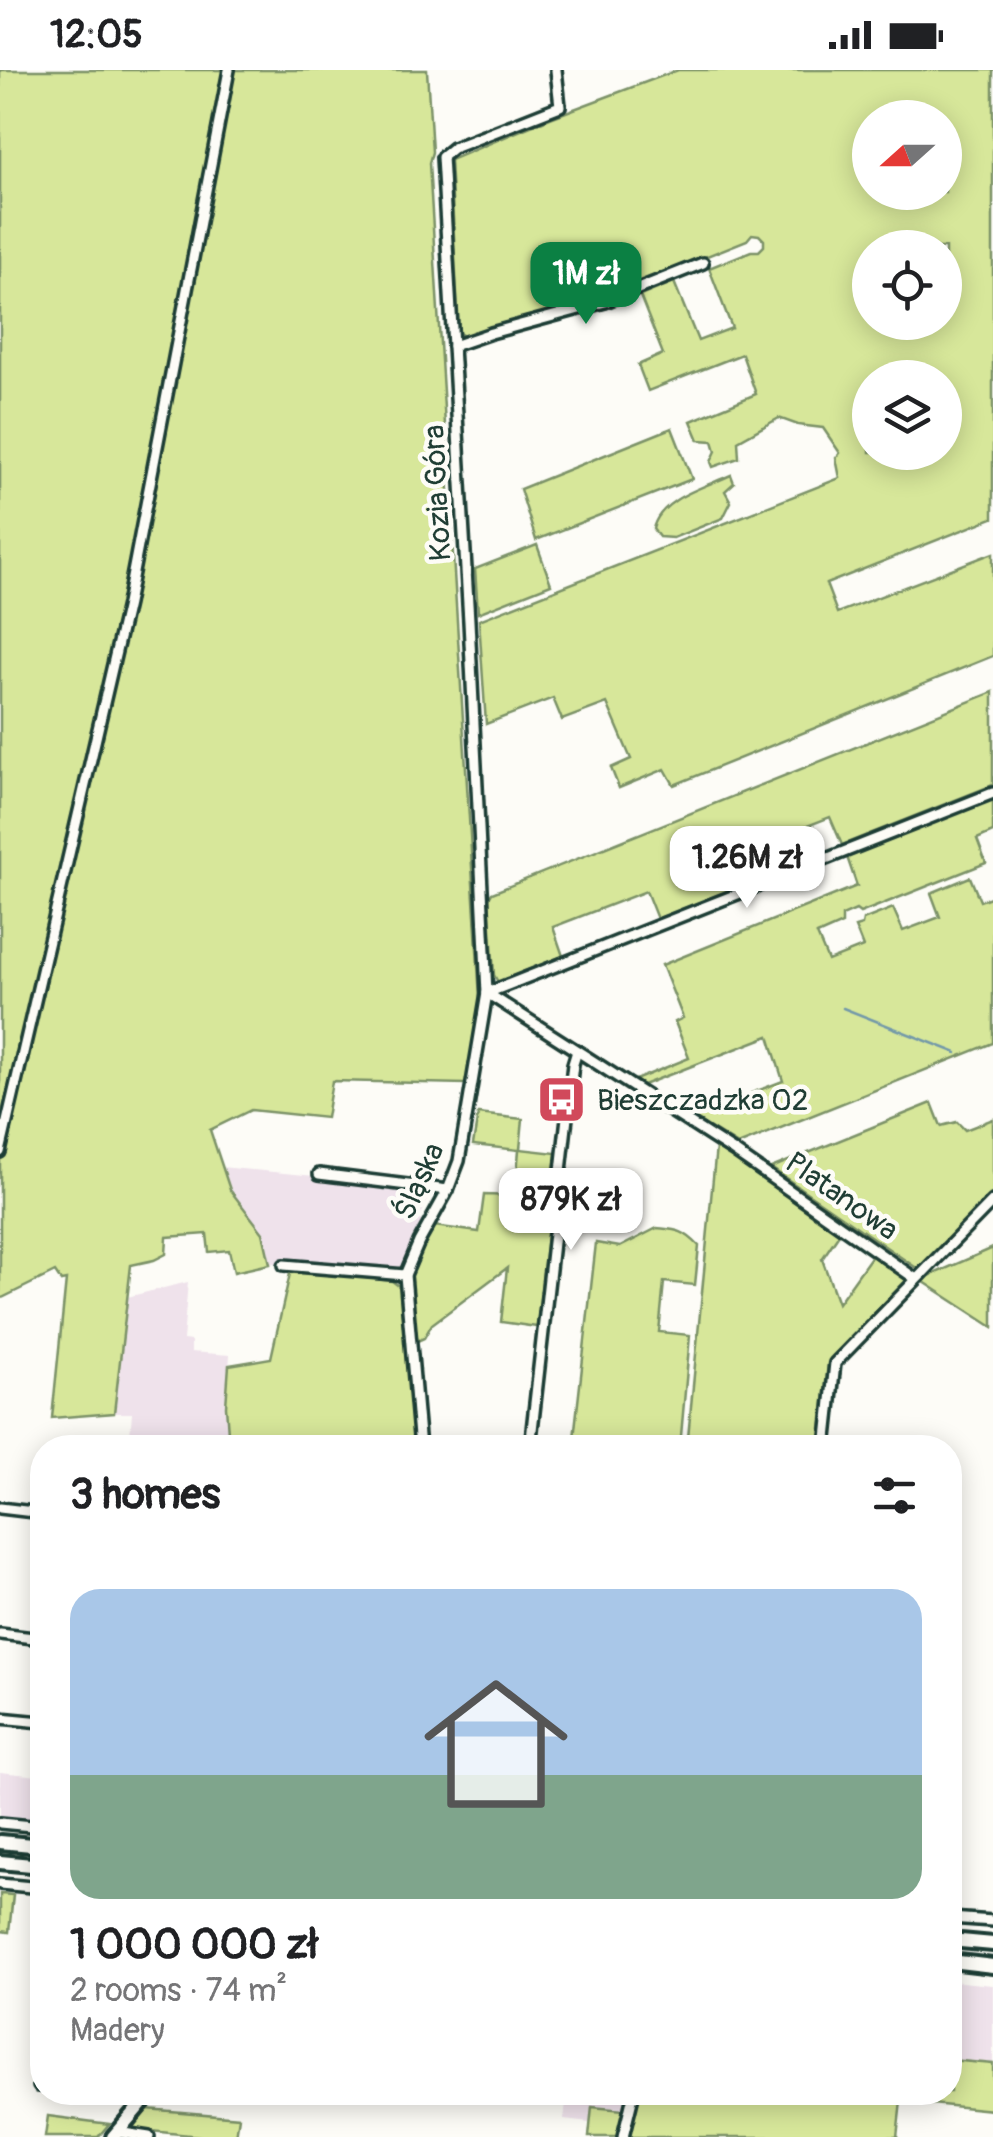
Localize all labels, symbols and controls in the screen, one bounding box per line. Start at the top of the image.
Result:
text: 12:05 [50,11,143,59]
north arrow [852,100,962,210]
map controls [852,100,962,470]
button: locate [852,230,962,340]
pin: 1M zł [516,242,656,327]
text: 1M zł [552,254,620,294]
button: layers [852,360,962,470]
street label: Kozia Góra [415,424,460,562]
pin: 1.26M zł [644,826,850,911]
text: 1.26M zł [692,838,802,878]
bus stop icon: Bieszczadzka 02 [536,1074,588,1126]
place label: Bieszczadzka 02 [597,1082,809,1119]
street label: Śląska [386,1137,453,1225]
street label: Platanowa [778,1144,905,1249]
pin: 879K zł [479,1168,663,1253]
text: 879K zł [521,1180,621,1220]
icon: filters [867,1468,922,1523]
text: 3 homes [70,1469,220,1521]
icon: home [406,1654,586,1834]
text: 1 000 000 zł [70,1919,318,1971]
text: 2 rooms · 74 m² [70,1971,287,2011]
text: Madery [70,2011,165,2051]

